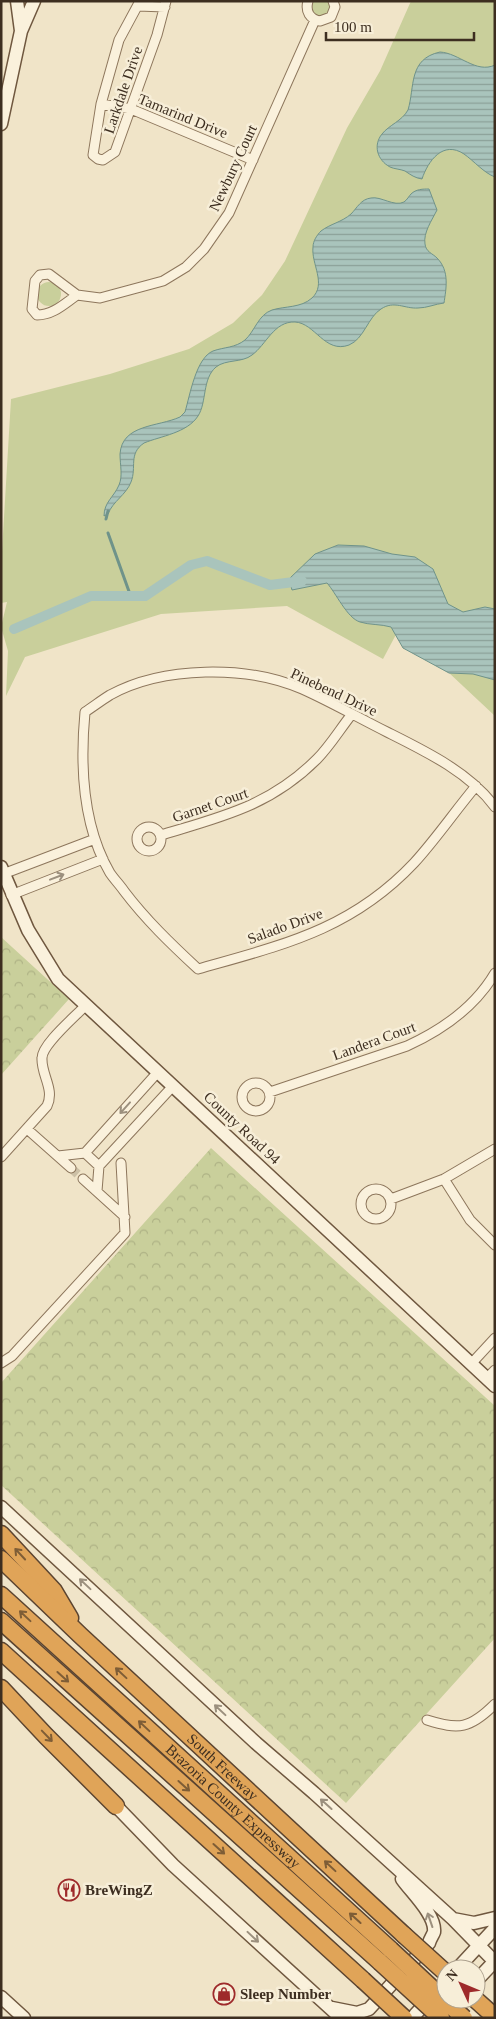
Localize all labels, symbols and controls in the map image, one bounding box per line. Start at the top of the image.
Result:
scale bar [326,10,474,42]
text: 100 m [334,19,372,35]
street label: Larkdale Drive [101,44,146,136]
street label: Tamarind Drive [136,91,230,141]
street label: Newbury Court [206,121,260,214]
street label: Pinebend Drive [288,665,380,719]
street label: Garnet Court [170,784,251,825]
one-way arrow [49,872,64,881]
street label: Salado Drive [245,905,325,947]
street label: Landera Court [330,1018,418,1063]
street label: County Road 94 [201,1089,284,1168]
one-way arrow [119,1101,131,1114]
one-way arrow [14,1548,26,1561]
one-way arrow [78,1578,91,1590]
one-way arrow [18,1610,31,1622]
one-way arrow [114,1667,127,1679]
one-way arrow [57,1672,70,1683]
one-way arrow [214,1704,227,1716]
one-way arrow [138,1720,151,1732]
one-way arrow [40,1730,52,1742]
street label: South Freeway [184,1730,262,1804]
street label: Brazoria County Expressway [163,1741,304,1872]
one-way arrow [178,1780,191,1792]
one-way arrow [320,1798,333,1810]
one-way arrow [212,1843,225,1854]
one-way arrow [323,1860,336,1872]
restaurant icon: BreWingZ [57,1878,81,1902]
place label: BreWingZ [85,1882,153,1898]
one-way arrow [349,1912,362,1923]
one-way arrow [425,1912,435,1928]
one-way arrow [247,1931,260,1943]
north arrow [436,1959,486,2009]
text: N [443,1966,461,1984]
shop icon: Sleep Number [212,1982,236,2006]
place label: Sleep Number [240,1986,332,2002]

